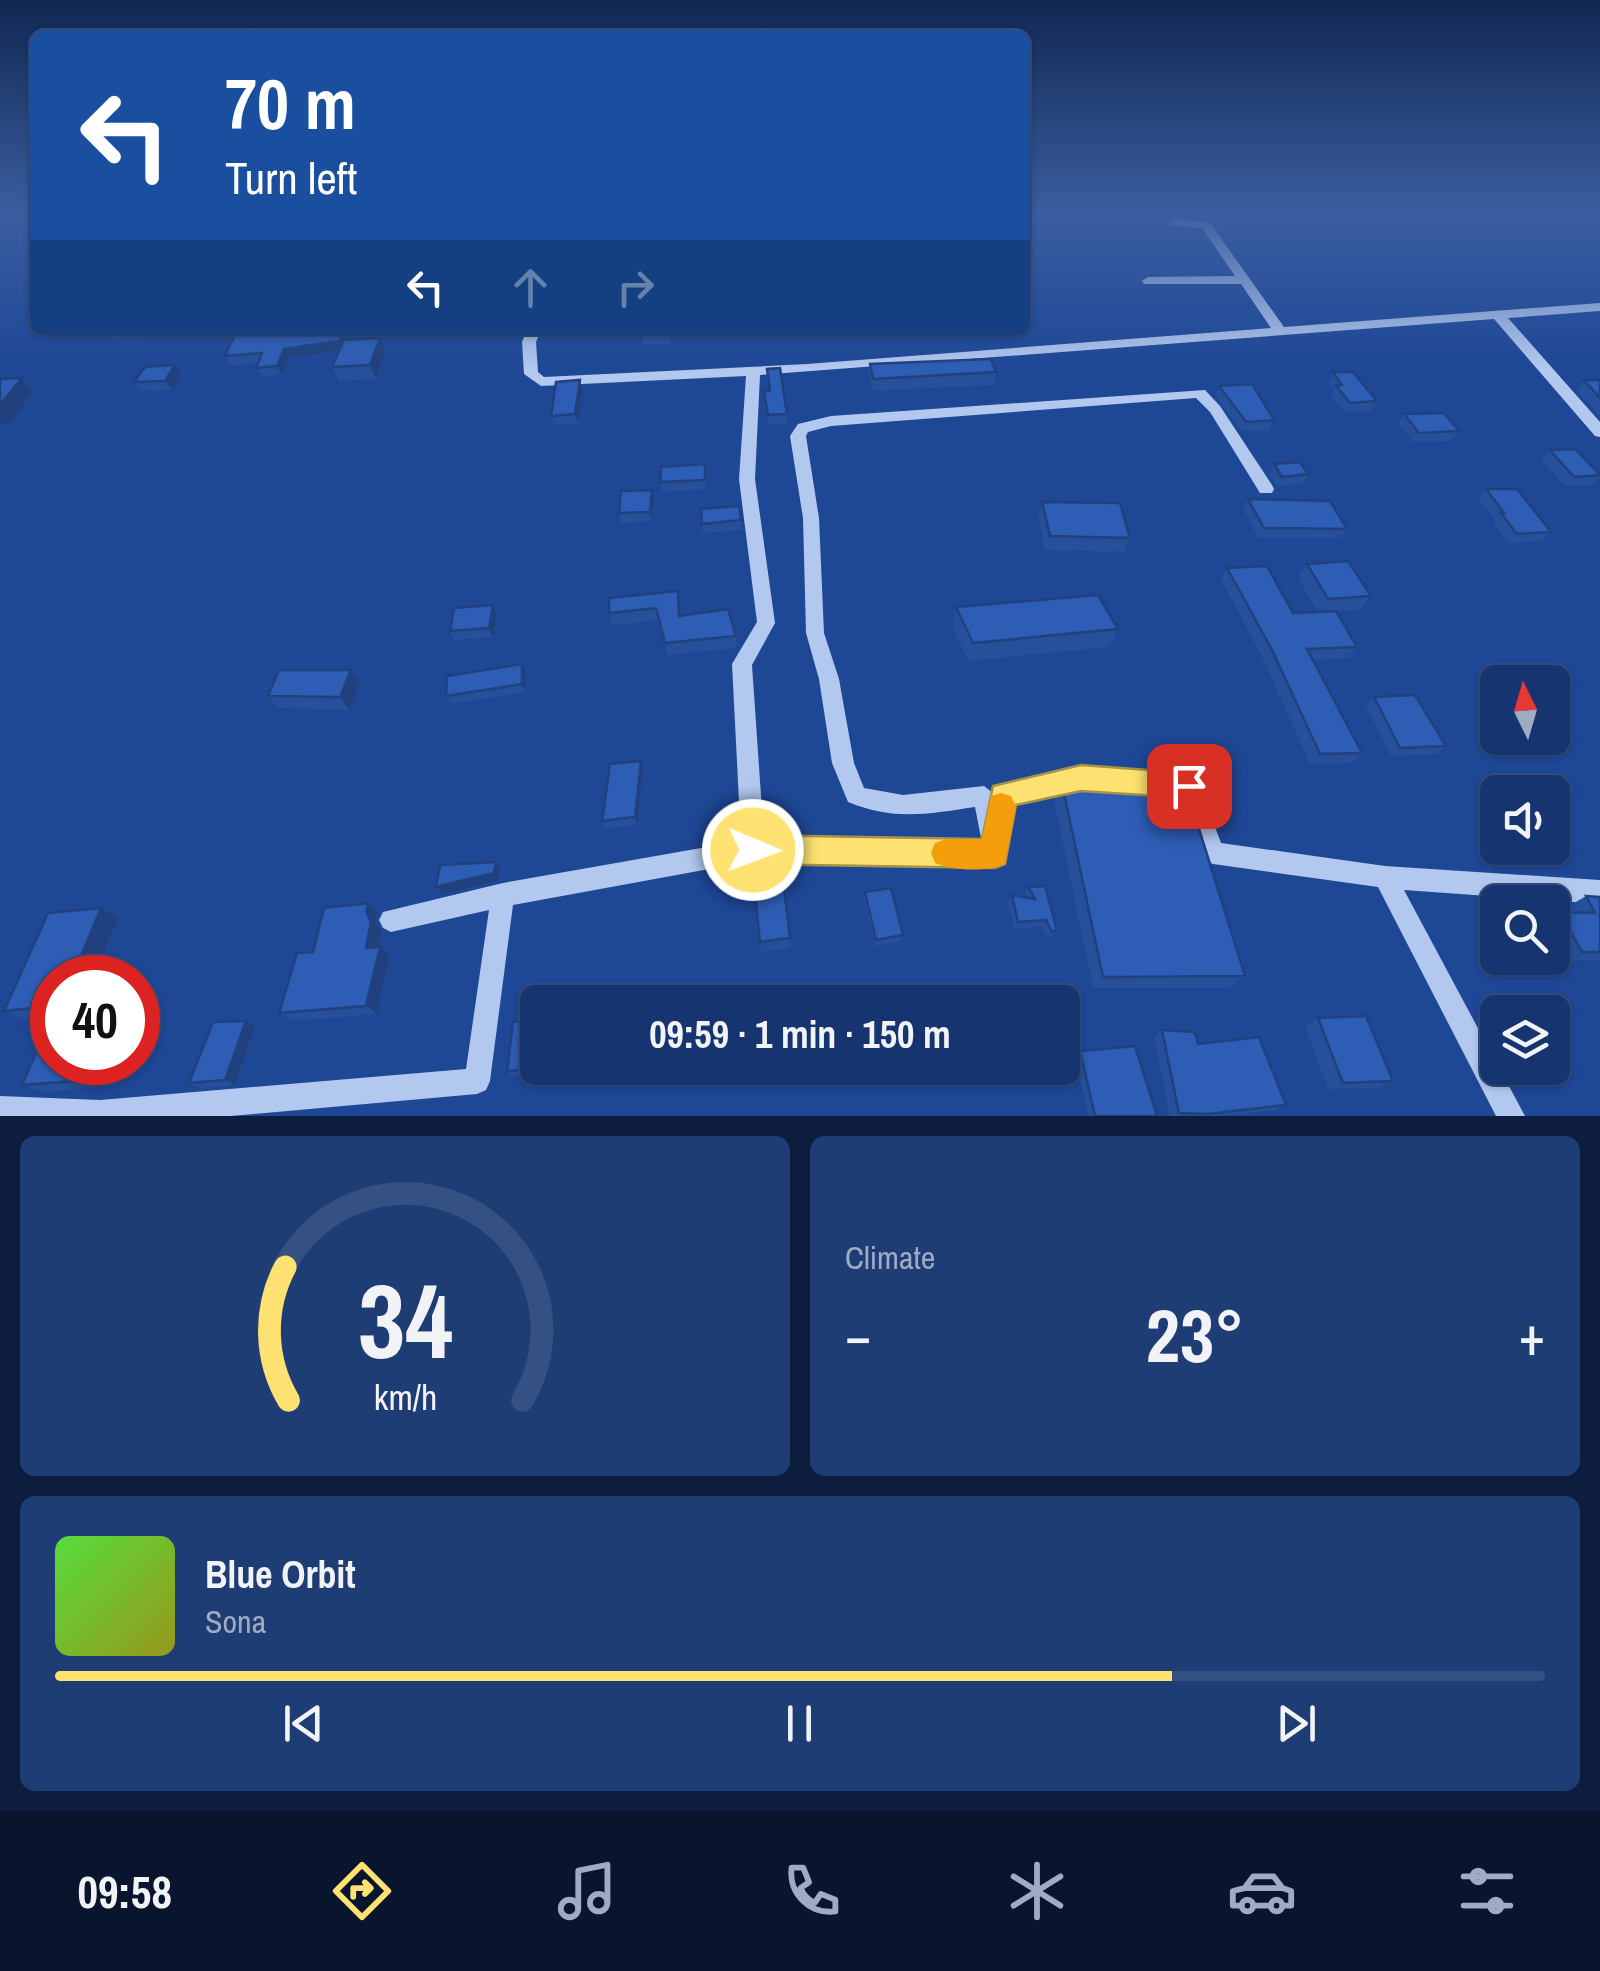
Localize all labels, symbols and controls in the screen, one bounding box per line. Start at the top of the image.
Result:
text: 70 m [225,57,356,151]
icon: left [60,70,190,200]
text: Turn left [225,147,357,208]
icon: left [398,260,453,315]
icon: ahead [503,260,558,315]
icon: right [608,260,663,315]
north arrow [1480,665,1570,755]
map controls [1480,665,1570,1085]
pin [1147,744,1232,829]
icon: arrive [1162,759,1217,814]
button: sound [1480,775,1570,865]
position arrow [701,798,805,902]
button: search [1480,885,1570,975]
speed limit sign: 40 [30,955,160,1085]
button: layers [1480,995,1570,1085]
text: 09:59 · 1 min · 150 m [649,1009,951,1060]
text: Climate [845,1236,935,1279]
text: 34 [358,1250,452,1390]
text: 23° [1146,1284,1244,1385]
text: − [845,1298,871,1372]
text: + [1519,1298,1545,1372]
text: km/h [373,1373,437,1421]
text: Blue Orbit [205,1549,356,1600]
text: Sona [205,1600,266,1643]
icon: previous [276,1696,331,1751]
icon: pause [772,1696,827,1751]
icon: next [1269,1696,1324,1751]
icon: directions [327,1856,397,1926]
icon: music [552,1856,622,1926]
icon: phone [777,1856,847,1926]
icon: climate [1002,1856,1072,1926]
icon: car [1227,1856,1297,1926]
icon: filters [1452,1856,1522,1926]
text: 09:58 [78,1861,172,1922]

